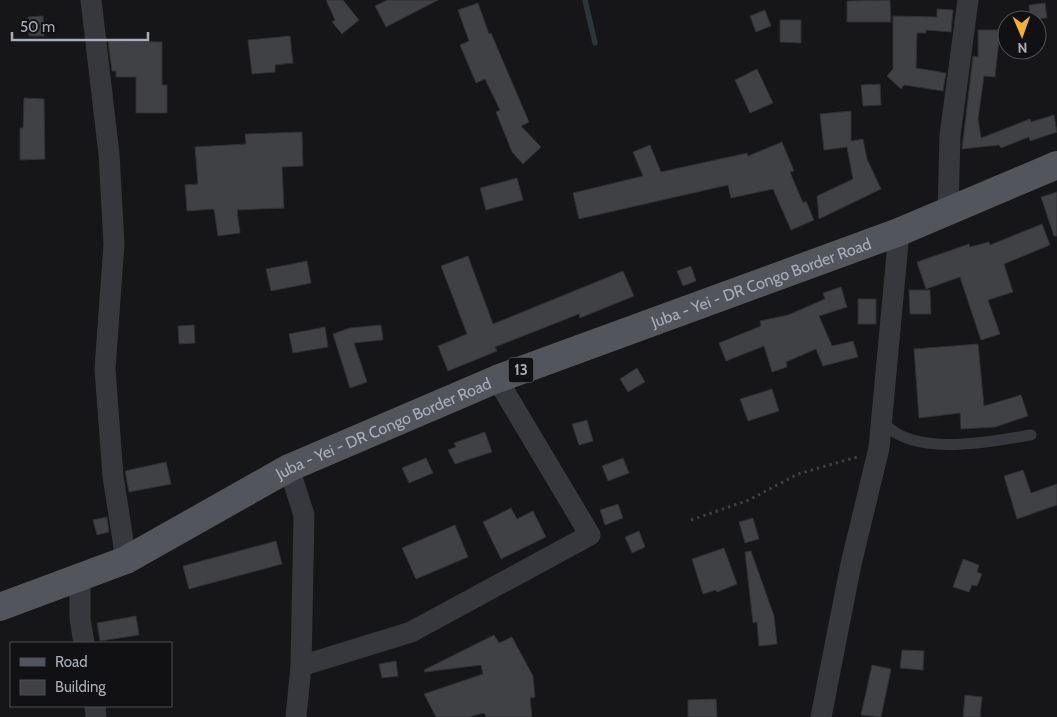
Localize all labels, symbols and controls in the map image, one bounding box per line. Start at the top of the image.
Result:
scale bar [12,10,149,42]
north arrow [997,10,1047,60]
text: 50 m [20,18,55,36]
text: N [1017,39,1028,57]
street label: Juba - Yei - DR Congo Border Road [648,234,874,332]
road number: 13 [508,358,534,382]
street label: Juba - Yei - DR Congo Border Road [271,373,494,484]
legend [10,642,172,707]
text: Road [55,653,88,671]
text: Building [55,678,106,696]

